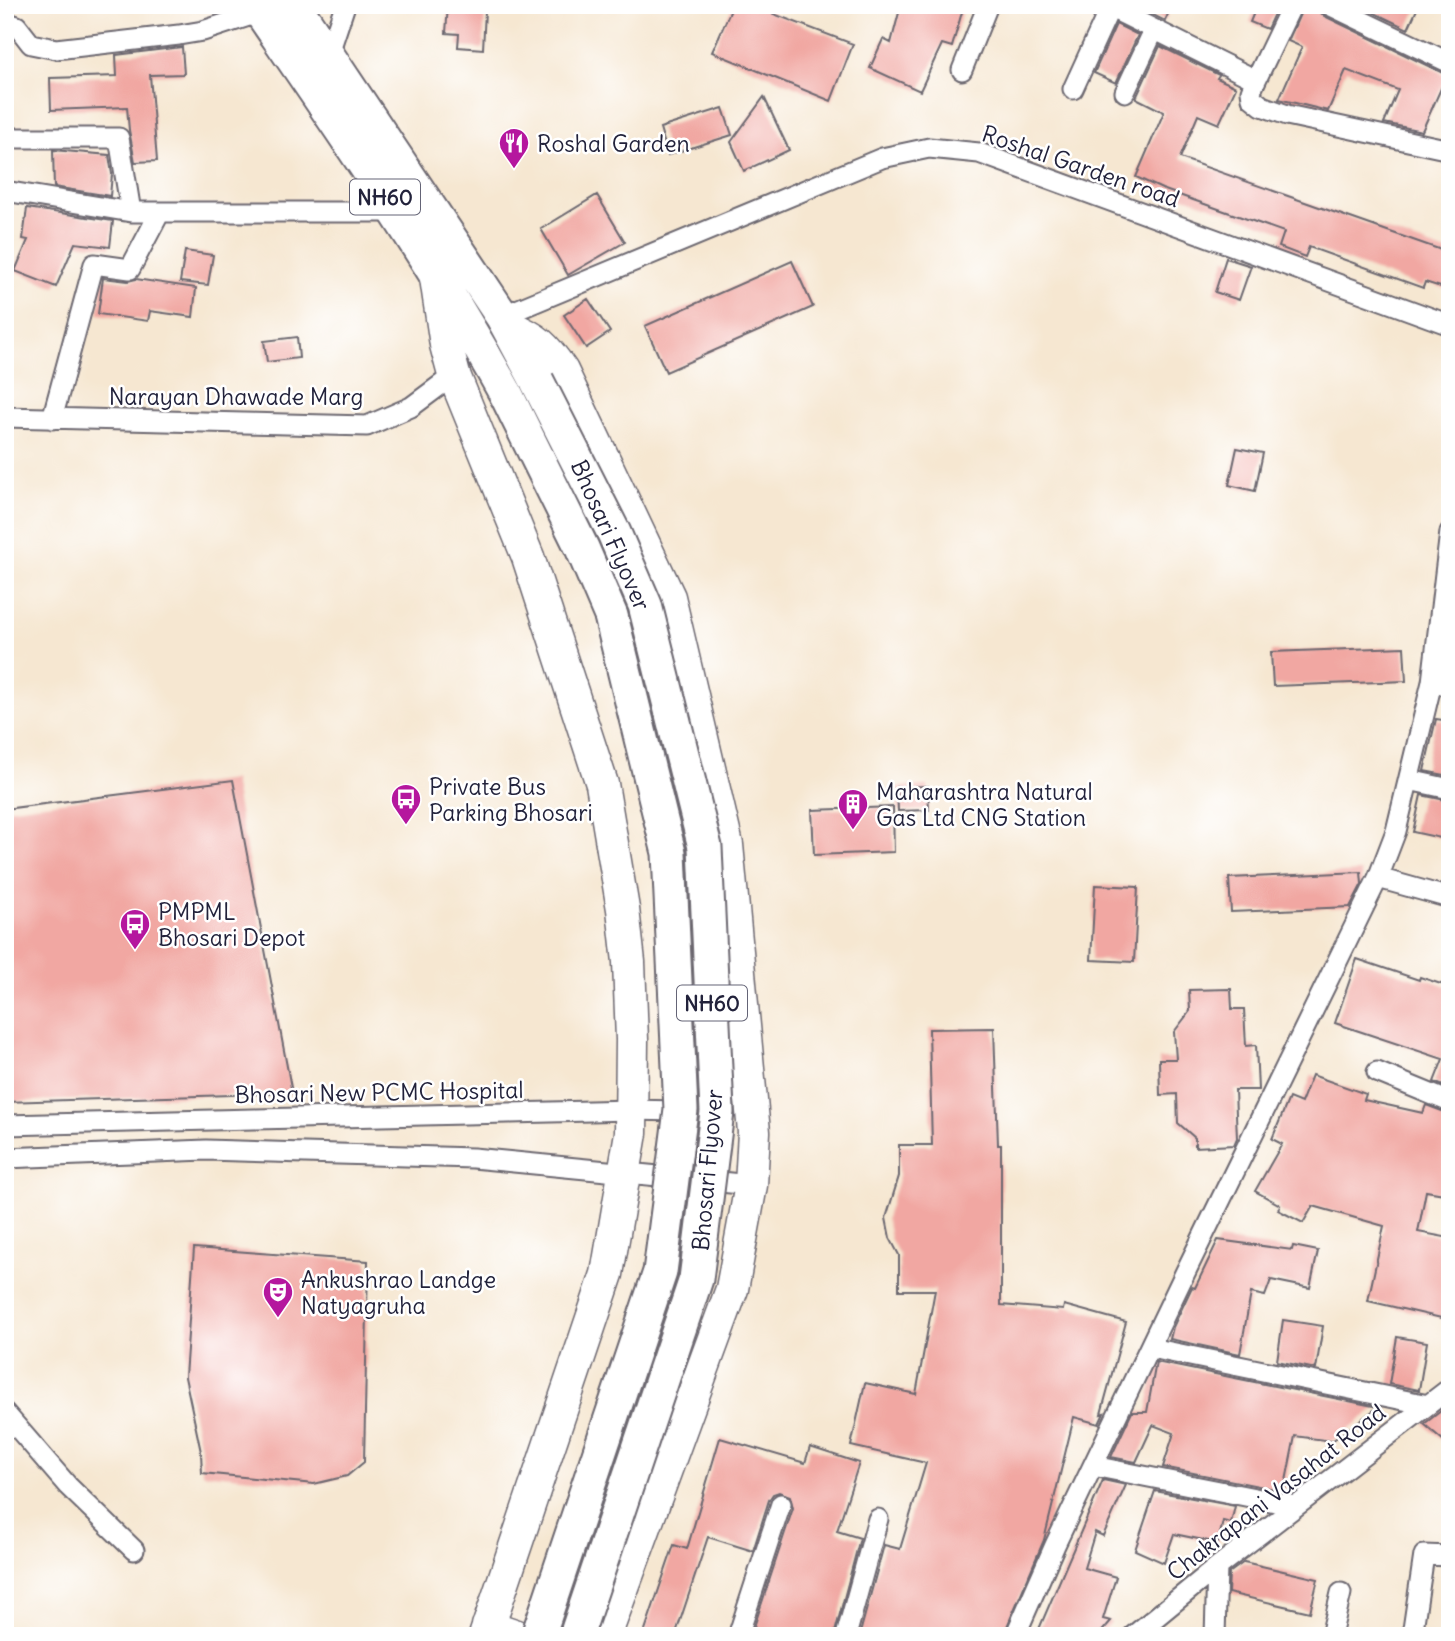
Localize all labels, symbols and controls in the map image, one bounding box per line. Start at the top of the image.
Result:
street label: Roshal Garden road [978,119,1184,213]
restaurant icon: Roshal Garden [497,126,531,170]
place label: Roshal Garden [537,129,690,158]
road number: NH60 [350,180,420,214]
street label: Narayan Dhawade Marg [109,382,363,411]
street label: Bhosari Flyover [565,455,657,615]
place label: Private Bus Parking Bhosari [429,772,593,827]
place label: Maharashtra Natural Gas Ltd CNG Station [876,777,1093,832]
bus stop icon: Private Bus Parking Bhosari [389,782,423,826]
building icon: Maharashtra Natural Gas Ltd CNG Station [836,787,870,831]
place label: PMPML Bhosari Depot [158,897,305,952]
bus stop icon: PMPML Bhosari Depot [118,907,152,951]
road number: NH60 [677,986,747,1020]
street label: Bhosari New PCMC Hospital [234,1075,524,1109]
street label: Bhosari Flyover [685,1087,729,1252]
place label: Ankushrao Landge Natyagruha [301,1265,496,1320]
theatre icon: Ankushrao Landge Natyagruha [261,1275,295,1319]
street label: Chakrapani Vasahat Road [1161,1398,1391,1586]

